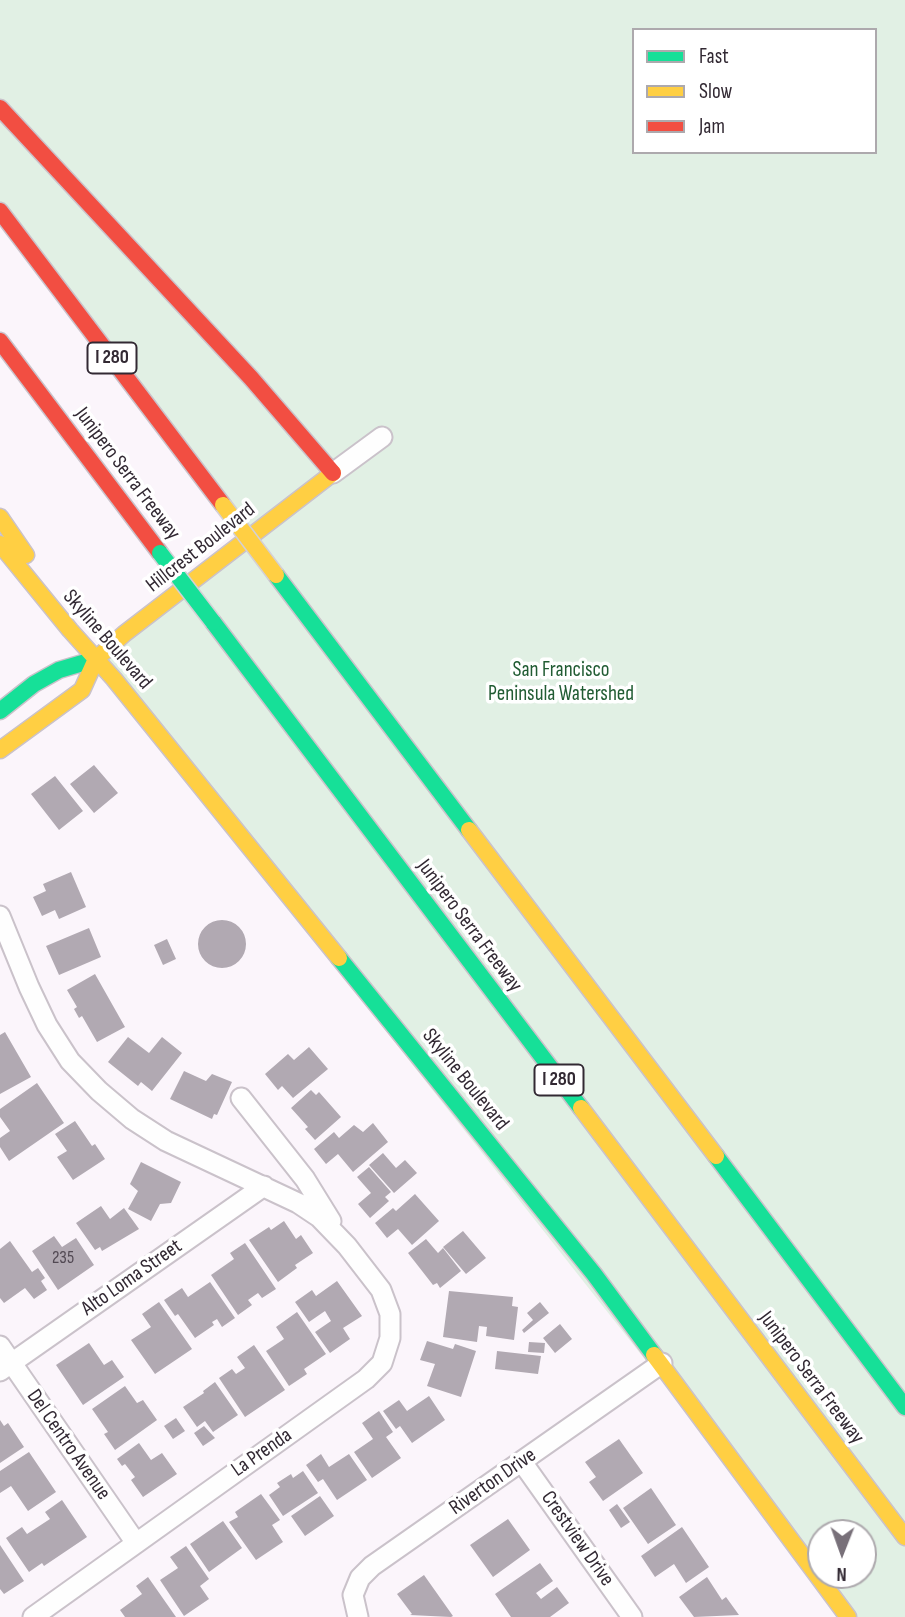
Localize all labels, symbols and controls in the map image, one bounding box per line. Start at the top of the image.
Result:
legend [632,28,877,154]
text: Fast [699,44,729,69]
text: Slow [699,79,732,104]
text: Jam [699,114,725,139]
road number: I 280 [88,342,136,374]
street label: Junipero Serra Freeway [69,403,185,545]
street label: Hillcrest Boulevard [141,498,261,598]
street label: Skyline Boulevard [57,585,157,695]
park label: San Francisco Peninsula Watershed [488,658,634,708]
street label: Junipero Serra Freeway [411,855,527,997]
street label: Skyline Boulevard [416,1024,514,1136]
road number: I 280 [534,1064,584,1096]
street label: Alto Loma Street [77,1234,187,1322]
house number: 235 [52,1247,74,1269]
street label: Junipero Serra Freeway [753,1307,869,1449]
street label: Del Centro Avenue [21,1385,115,1505]
street label: La Prenda [227,1423,297,1483]
street label: Riverton Drive [445,1443,541,1521]
street label: Crestview Drive [535,1487,619,1591]
north arrow [807,1519,877,1589]
text: N [836,1562,847,1585]

